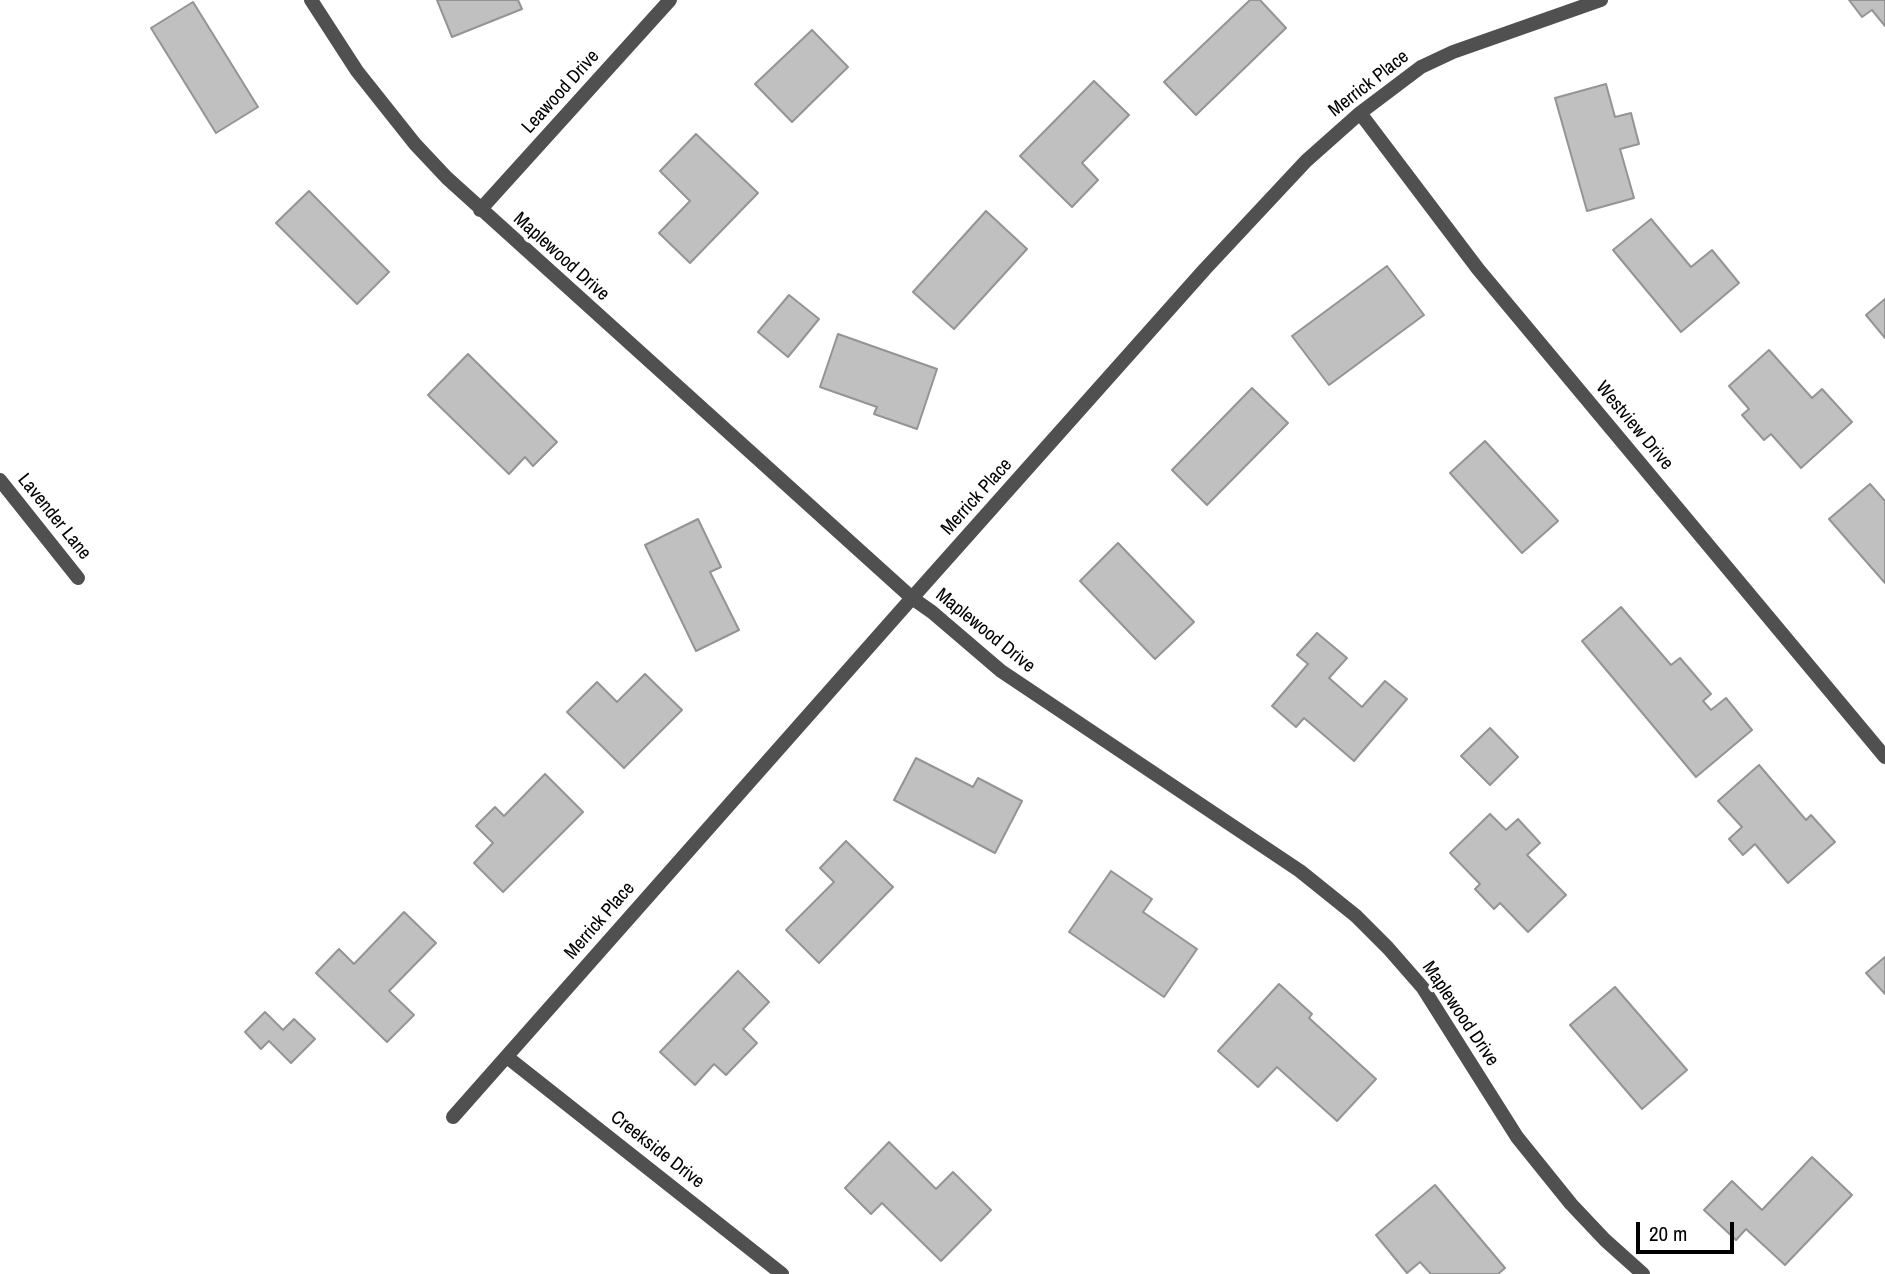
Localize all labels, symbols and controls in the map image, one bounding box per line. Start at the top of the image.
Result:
street label: Leawood Drive [517,45,605,139]
street label: Merrick Place [1324,46,1414,122]
street label: Maplewood Drive [508,208,614,306]
street label: Westview Drive [1590,377,1678,475]
street label: Merrick Place [937,454,1017,540]
street label: Lavender Lane [12,469,96,565]
street label: Maplewood Drive [931,584,1039,678]
street label: Merrick Place [560,878,640,964]
street label: Maplewood Drive [1417,957,1503,1071]
street label: Creekside Drive [606,1106,708,1194]
scale bar [1640,1208,1738,1252]
text: 20 m [1649,1219,1687,1248]

